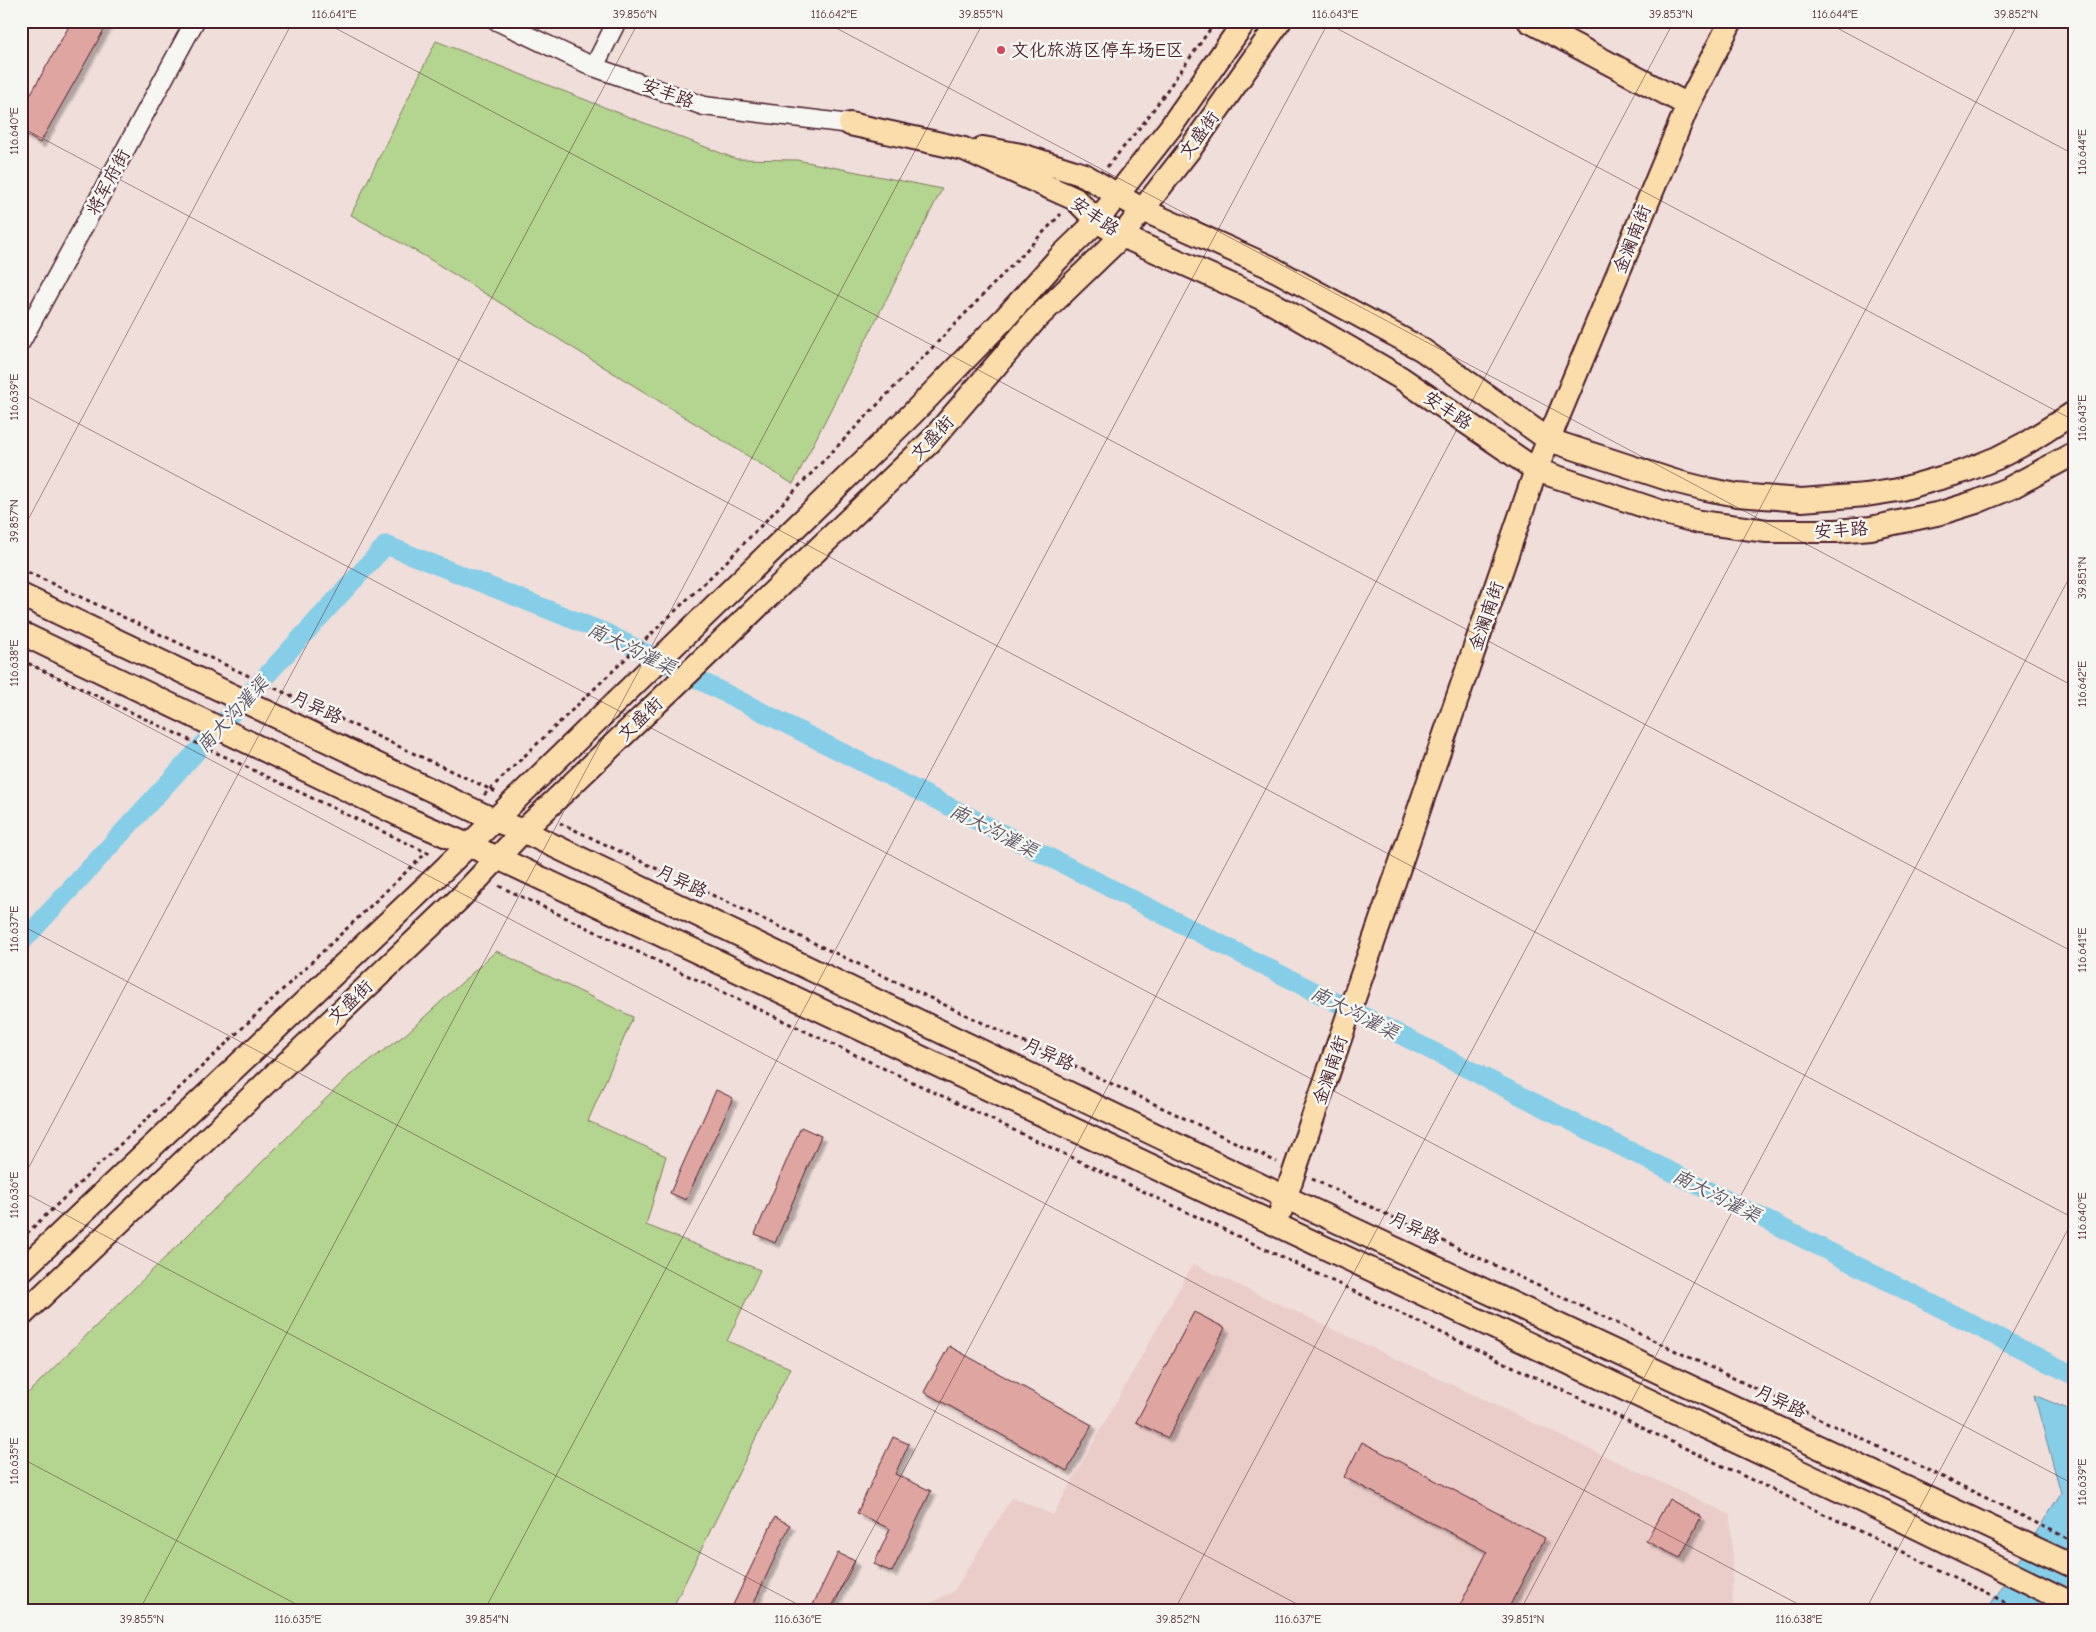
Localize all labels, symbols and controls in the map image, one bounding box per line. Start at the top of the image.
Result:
text: 116.641°E [311,7,357,21]
text: 39.856°N [613,7,657,21]
text: 116.642°E [811,7,857,21]
text: 39.855°N [959,7,1003,21]
text: 116.643°E [1312,7,1358,21]
text: 39.853°N [1649,7,1693,21]
text: 116.644°E [1812,7,1858,21]
text: 39.852°N [1994,7,2038,21]
place label: 文化旅游区停车场E区 [1011,40,1184,61]
marker: 文化旅游区停车场E区 [995,44,1007,56]
street label: 安丰路 [639,74,697,113]
text: 116.640°E [7,107,21,155]
street label: 文盛街 [1175,107,1224,163]
text: 116.644°E [2075,129,2089,175]
street label: 将军府街 [82,146,135,219]
street label: 安丰路 [1067,192,1123,240]
street label: 金澜南街 [1609,202,1656,276]
text: 116.639°E [7,374,21,421]
street label: 安丰路 [1419,387,1476,434]
text: 116.643°E [2075,395,2089,441]
street label: 文盛街 [906,411,958,465]
text: 39.857°N [7,499,21,543]
street label: 安丰路 [1813,518,1869,543]
text: 39.851°N [2075,557,2089,599]
street label: 金澜南街 [1465,579,1508,654]
water label: 南大沟灌渠 [584,618,681,680]
text: 116.638°E [7,640,21,686]
text: 116.642°E [2075,661,2089,707]
water label: 南大沟灌渠 [192,671,275,757]
street label: 月异路 [288,687,346,728]
street label: 文盛街 [614,693,667,746]
water label: 南大沟灌渠 [946,800,1043,863]
street label: 月异路 [653,861,711,902]
text: 116.637°E [7,906,21,952]
text: 116.641°E [2075,927,2089,973]
street label: 文盛街 [324,976,377,1029]
water label: 南大沟灌渠 [1307,982,1404,1045]
street label: 金澜南街 [1309,1033,1352,1108]
street label: 月异路 [1020,1034,1078,1075]
water label: 南大沟灌渠 [1669,1165,1766,1228]
text: 116.636°E [7,1171,21,1219]
text: 116.640°E [2075,1192,2089,1240]
street label: 月异路 [1386,1208,1444,1249]
street label: 月异路 [1752,1381,1810,1422]
text: 116.635°E [7,1437,21,1485]
text: 116.639°E [2075,1459,2089,1506]
text: 39.855°N [120,1612,164,1626]
text: 116.635°E [274,1612,322,1626]
text: 39.854°N [465,1612,509,1626]
text: 116.636°E [774,1612,822,1626]
text: 39.852°N [1156,1612,1200,1626]
text: 116.637°E [1275,1612,1321,1626]
text: 39.851°N [1502,1612,1544,1626]
text: 116.638°E [1776,1612,1822,1626]

